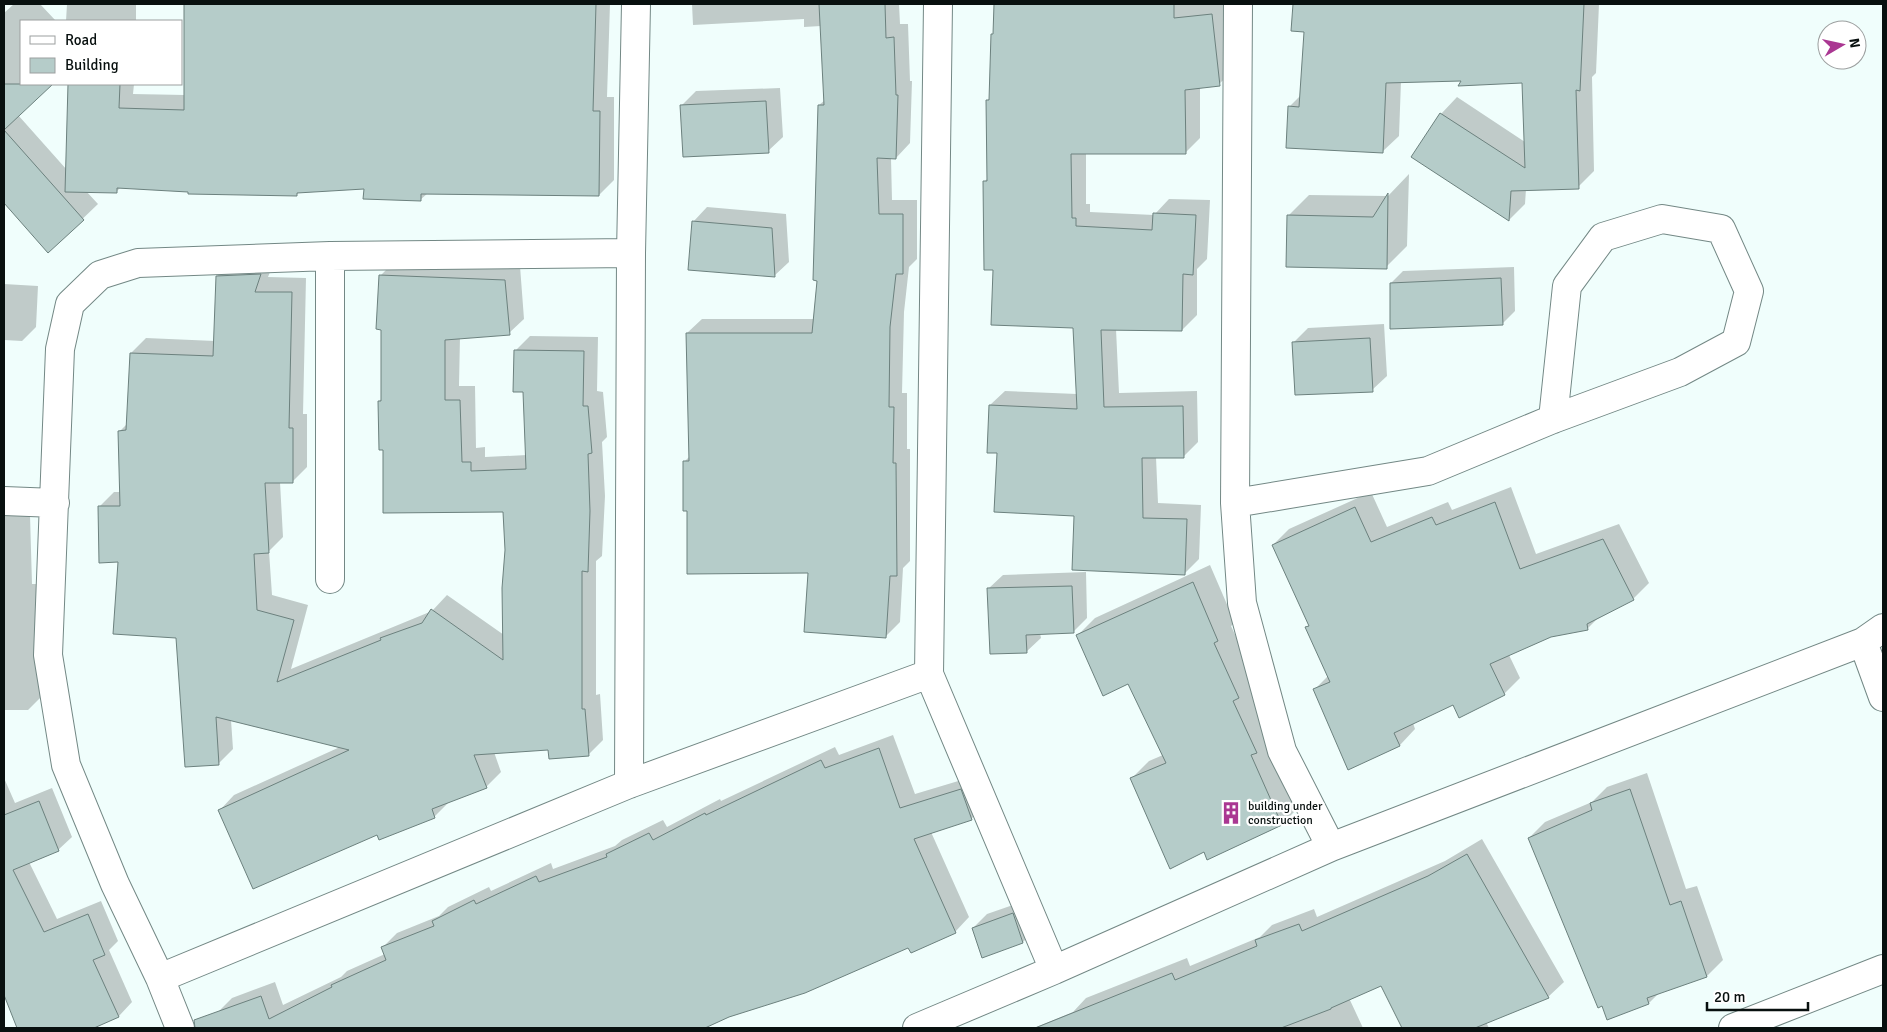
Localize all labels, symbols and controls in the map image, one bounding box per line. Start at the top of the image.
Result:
legend [20,20,182,85]
north arrow [1817,20,1867,70]
text: Road [65,31,97,49]
text: N [1845,37,1864,49]
text: Building [65,56,119,74]
place label: building under construction [1248,799,1323,828]
building icon: building under construction [1218,800,1244,826]
scale bar [1707,980,1808,1012]
text: 20 m [1714,988,1745,1006]

